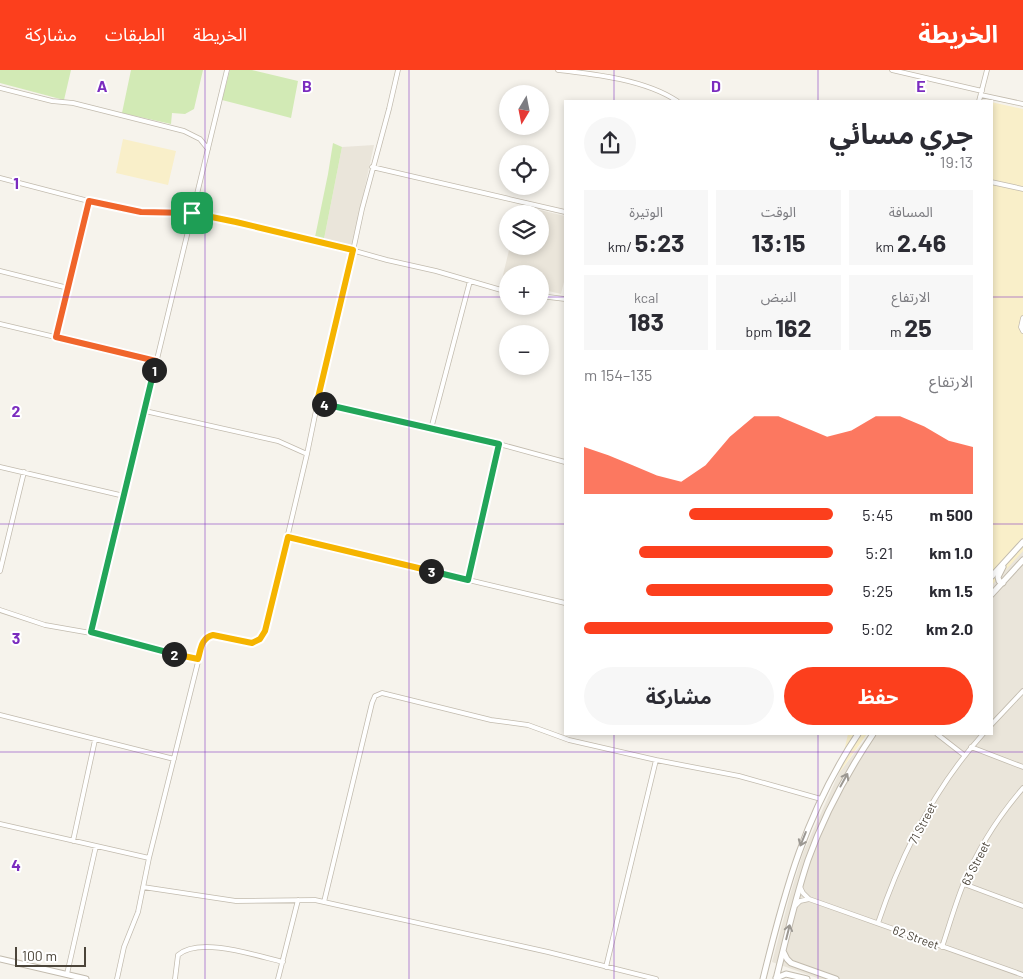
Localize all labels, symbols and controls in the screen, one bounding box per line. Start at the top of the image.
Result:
text: الخريطة [918,19,998,48]
text: مشاركة [25,23,77,45]
text: الطبقات [105,23,165,45]
text: الخريطة [193,23,247,45]
text: A [97,76,108,95]
text: B [302,76,312,95]
text: D [711,76,721,95]
text: E [916,76,926,95]
north arrow [499,85,549,135]
map controls [499,85,549,375]
text: جري مسائي [829,116,973,150]
button: share [584,117,636,169]
button: locate [499,145,549,195]
text: 19:13 [940,152,973,171]
text: 1 [13,173,19,192]
pin [171,192,213,234]
icon: arrive [178,199,206,227]
text: الوتيرة [629,203,663,220]
text: الوقت [761,203,796,220]
text: المسافة [889,203,933,220]
button: layers [499,205,549,255]
text: 5:23 [635,227,685,257]
text: 13:15 [752,227,805,257]
text: 2.46 [897,227,946,257]
text: /km [608,238,635,255]
text: km [875,238,897,255]
button: + [499,265,549,315]
text: النبض [761,288,796,305]
text: الارتفاع [892,288,930,305]
text: kcal [634,289,658,306]
text: 183 [628,306,664,336]
text: 162 [775,312,812,342]
text: 25 [904,312,932,342]
text: bpm [745,323,775,340]
text: m [890,323,904,340]
button: − [499,325,549,375]
pin: 1 [142,358,166,382]
text: 1 [152,362,157,379]
text: 135–154 m [584,365,652,384]
text: الارتفاع [929,371,973,390]
pin: 4 [312,392,336,416]
text: 4 [320,396,329,413]
text: 2 [12,401,21,420]
text: 5:45 [862,505,893,524]
text: 500 m [930,505,973,524]
text: 5:21 [865,543,893,562]
text: 1.0 km [929,543,973,562]
pin: 3 [418,558,444,584]
text: 3 [428,563,435,580]
text: 5:25 [863,581,893,600]
text: 1.5 km [929,581,973,600]
text: 5:02 [862,619,893,638]
text: 2.0 km [926,619,973,638]
text: 3 [12,628,20,647]
pin: 2 [162,642,186,666]
text: 2 [171,646,178,663]
button: مشاركة [584,667,774,725]
button: حفظ [784,667,973,725]
one-way arrow [840,773,850,788]
street label: 71 Street [905,800,939,846]
one-way arrow [798,831,808,846]
street label: 63 Street [958,839,992,887]
text: 4 [11,855,21,874]
street label: 62 Street [891,922,941,952]
one-way arrow [784,924,793,940]
scale bar [15,944,86,967]
text: 100 m [22,947,57,964]

